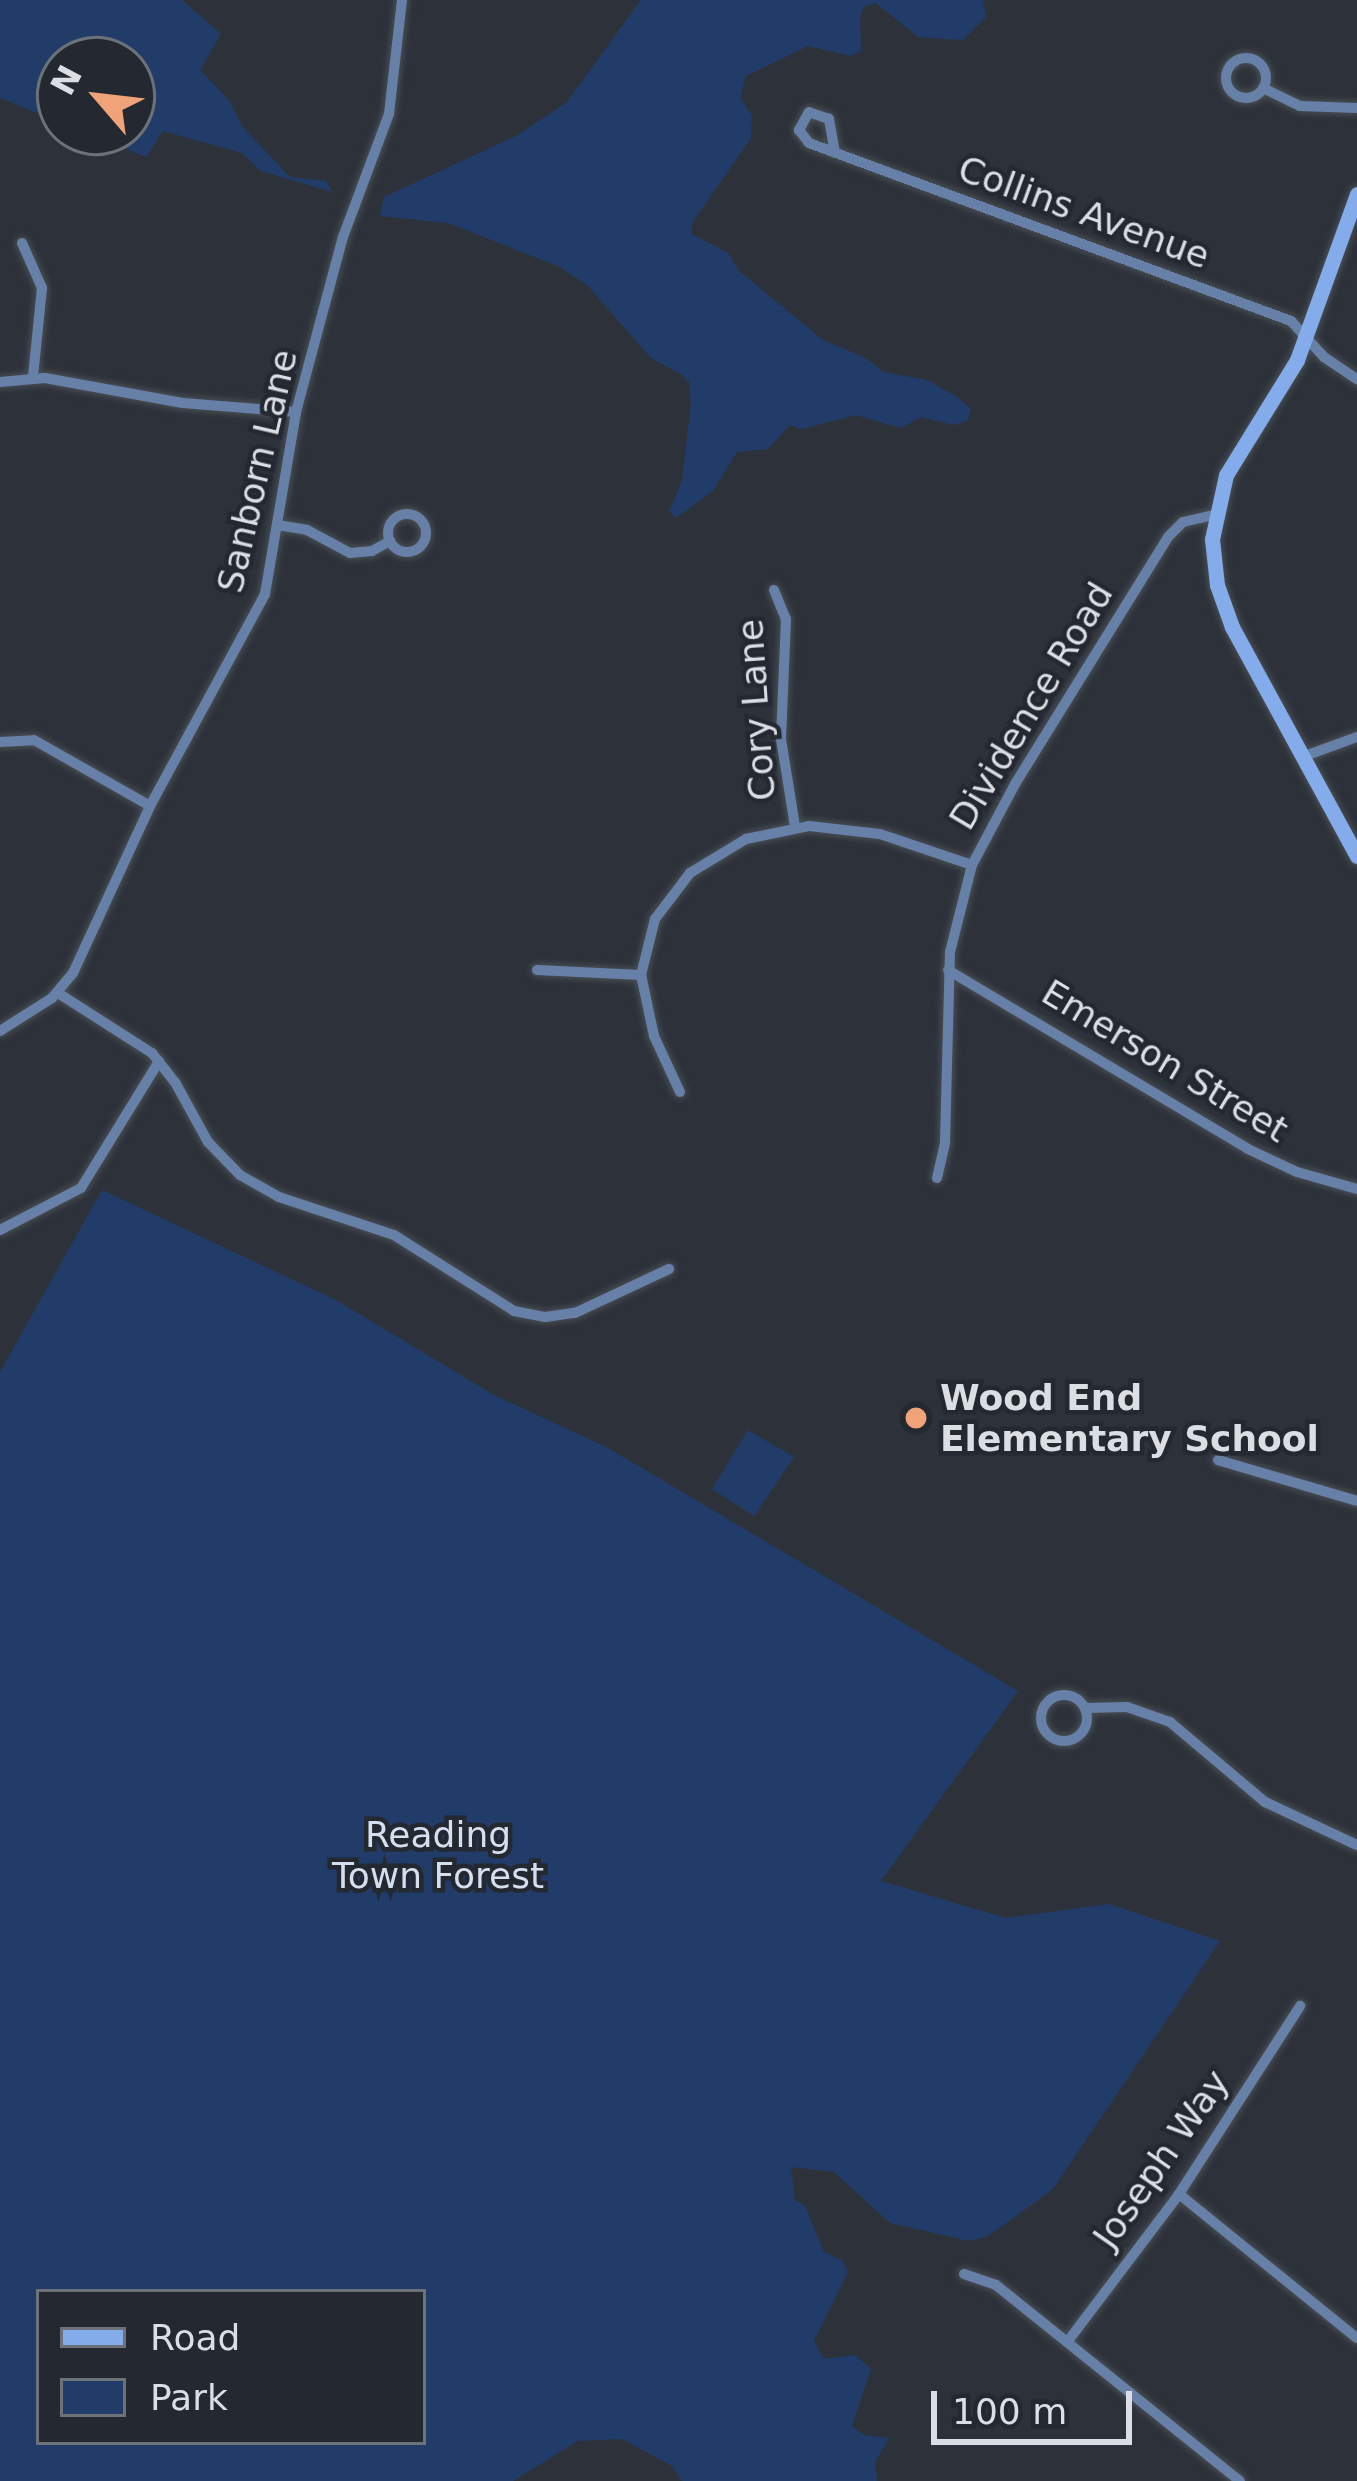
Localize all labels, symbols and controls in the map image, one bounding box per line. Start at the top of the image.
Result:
north arrow [36,36,156,156]
text: N [43,59,90,102]
street label: Collins Avenue [953,147,1215,277]
street label: Sanborn Lane [208,345,306,597]
street label: Dividence Road [940,575,1122,837]
street label: Cory Lane [728,618,784,802]
street label: Emerson Street [1034,971,1296,1151]
place label: Wood End Elementary School [940,1375,1319,1460]
marker: Wood End Elementary School [903,1405,929,1431]
park label: Reading Town Forest [332,1812,544,1897]
street label: Joseph Way [1084,2062,1238,2256]
legend [36,2289,426,2445]
text: Road [150,2317,240,2358]
scale bar [937,2367,1138,2441]
text: Park [150,2377,228,2418]
text: 100 m [952,2391,1067,2432]

